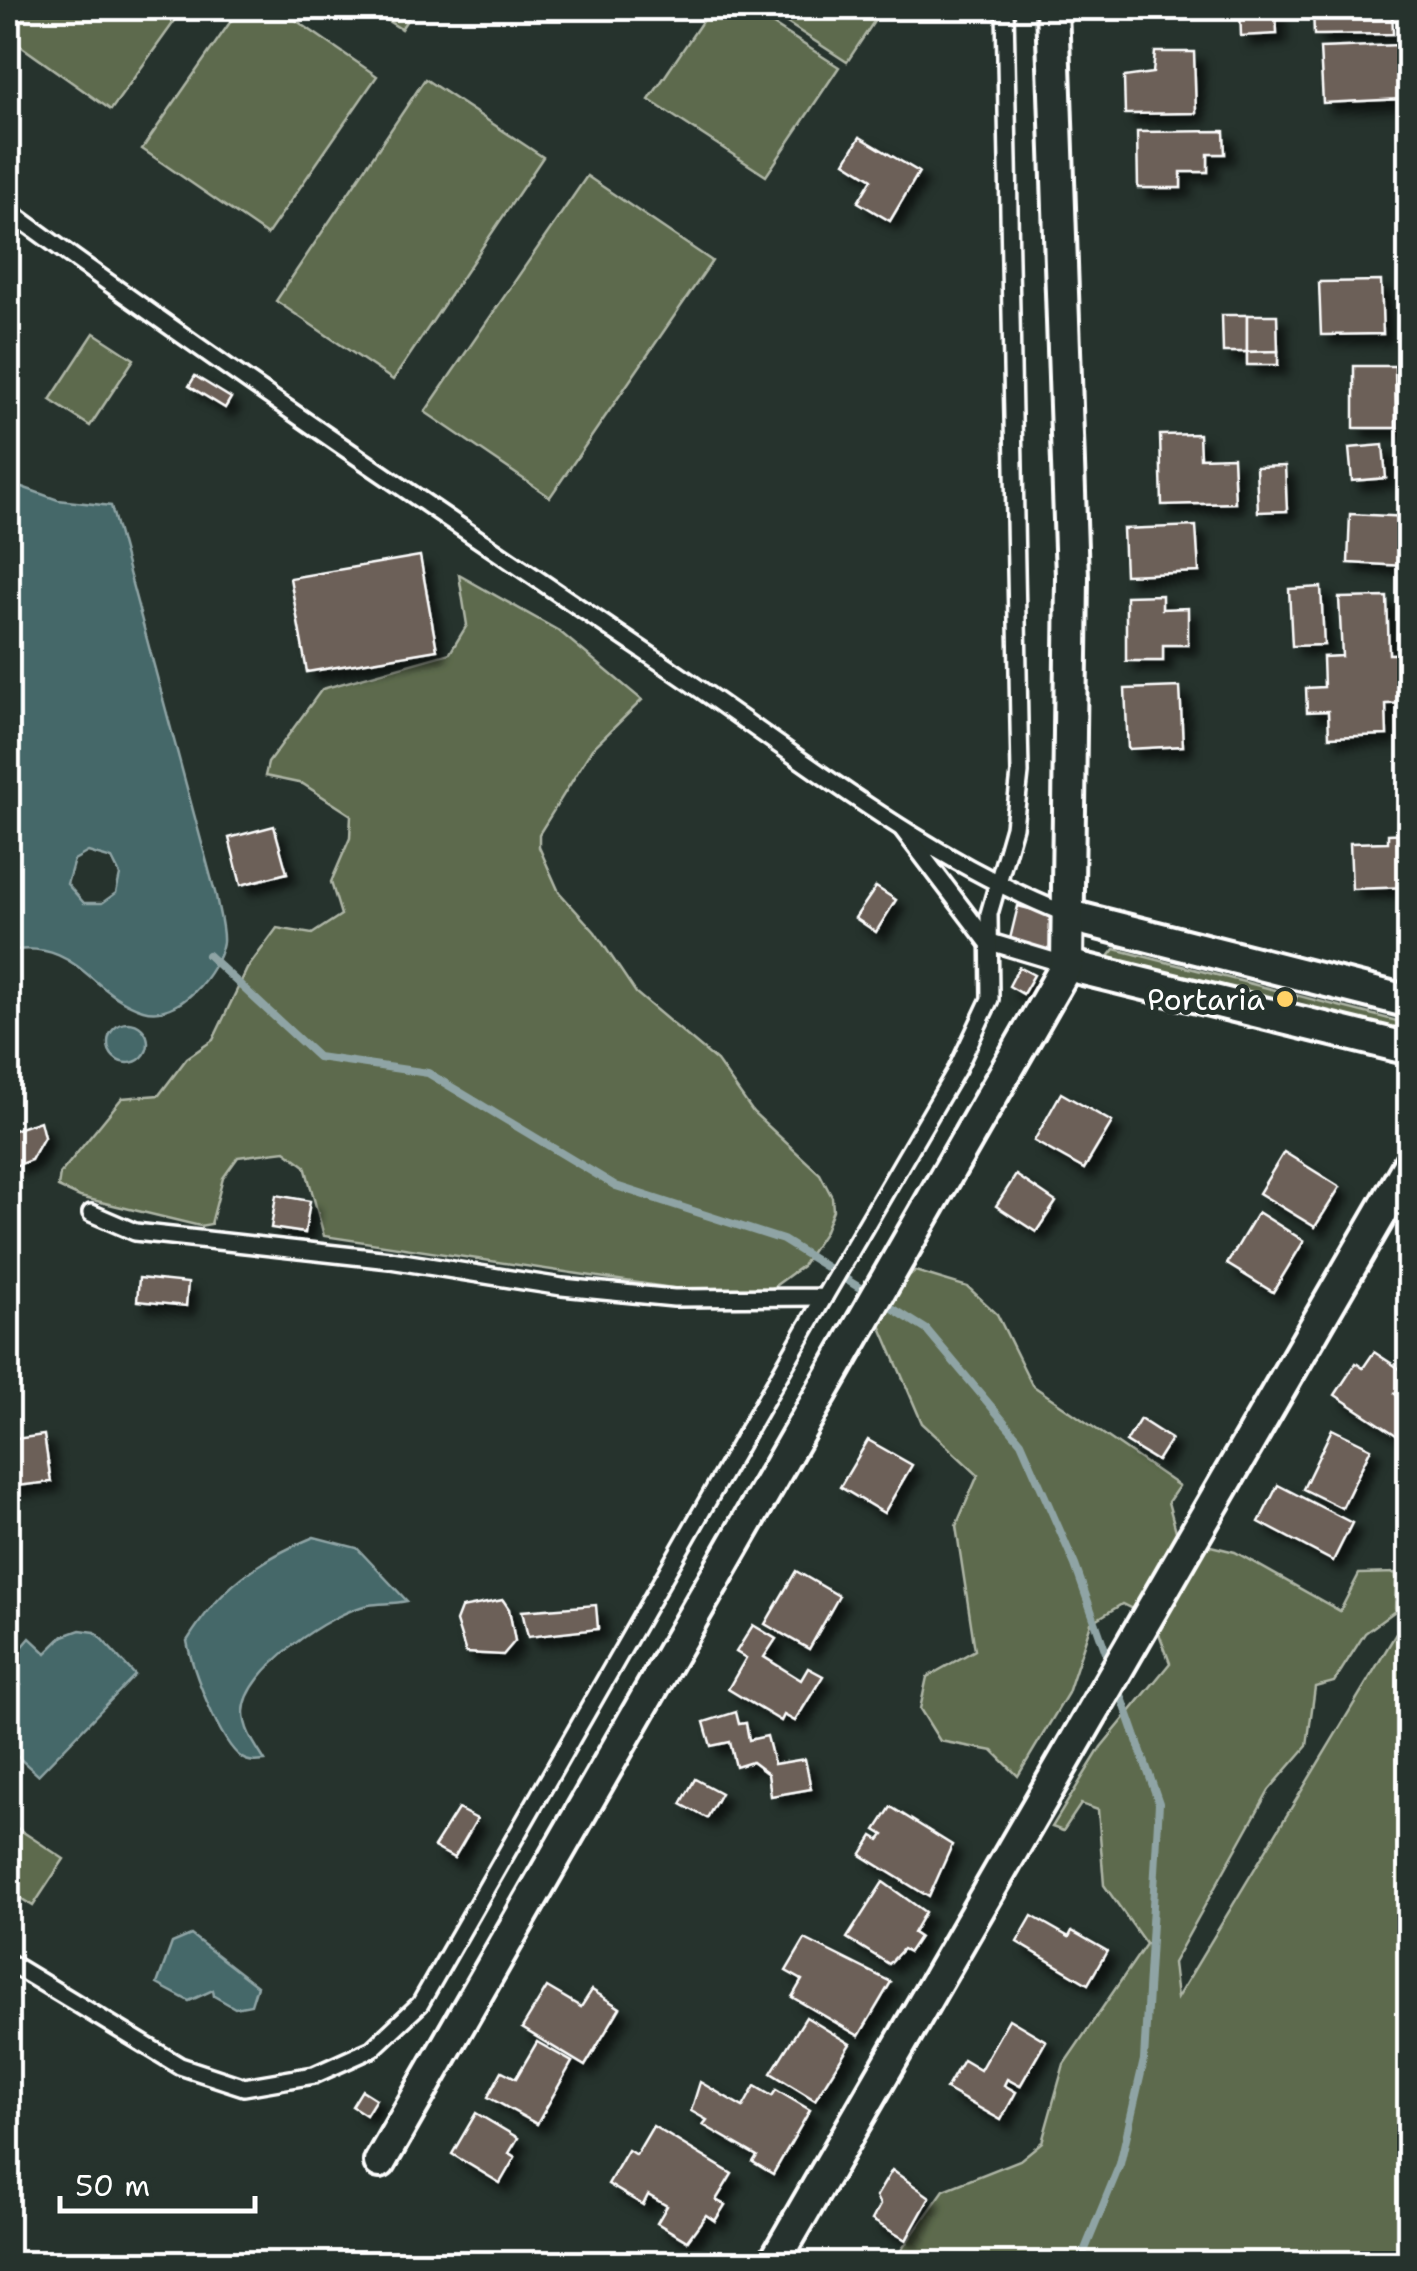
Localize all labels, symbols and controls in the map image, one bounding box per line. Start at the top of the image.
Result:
place label: Portaria [1147,979,1265,1020]
marker: Portaria [1274,988,1296,1010]
scale bar [60,2151,255,2213]
text: 50 m [75,2165,150,2206]

